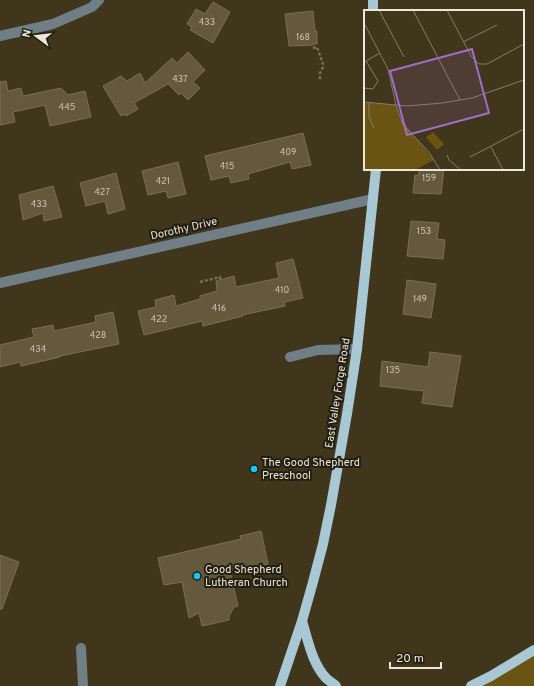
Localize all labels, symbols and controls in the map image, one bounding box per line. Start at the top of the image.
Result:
inset map [364,10,524,170]
north arrow [16,16,56,56]
house number: 433 [199,17,215,28]
text: N [20,28,35,39]
house number: 168 [296,32,310,43]
house number: 437 [172,74,188,85]
house number: 445 [59,102,75,113]
house number: 409 [280,147,296,158]
house number: 415 [220,161,234,172]
house number: 159 [422,173,436,184]
house number: 421 [156,176,170,187]
house number: 427 [94,187,110,198]
house number: 433 [31,199,47,210]
street label: Dorothy Drive [149,215,219,243]
house number: 153 [417,226,431,237]
house number: 410 [275,285,290,296]
house number: 149 [413,294,427,305]
house number: 416 [212,303,226,314]
house number: 422 [151,314,167,325]
house number: 428 [90,330,106,341]
street label: East Valley Forge Road [322,337,354,449]
house number: 434 [30,344,47,355]
house number: 135 [386,365,400,376]
place label: The Good Shepherd Preschool [262,456,360,483]
marker: The Good Shepherd Preschool [249,464,259,474]
place label: Good Shepherd Lutheran Church [205,563,288,590]
marker: Good Shepherd Lutheran Church [192,571,202,581]
scale bar [390,644,441,670]
text: 20 m [396,651,424,667]

